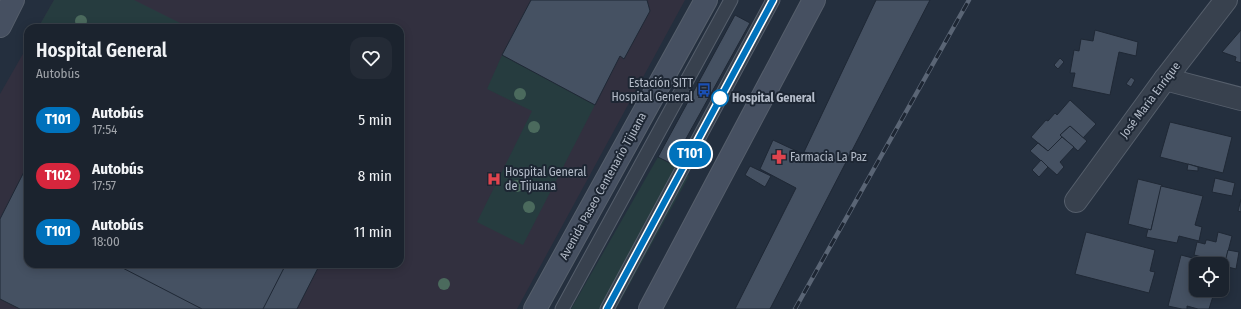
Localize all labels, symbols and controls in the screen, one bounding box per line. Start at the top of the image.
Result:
button: heart [350,37,392,79]
text: Hospital General [36,39,167,62]
street label: José María Enrique [1117,59,1183,141]
text: Autobús [36,66,80,81]
place label: Estación SITT Hospital General [611,76,693,104]
bus stop icon: Estación SITT Hospital General [696,82,712,98]
marker: Hospital General [711,89,729,107]
place label: Hospital General [732,91,816,105]
text: Autobús [92,104,143,122]
street label: Avenida Paseo Centenario Tijuana [557,110,649,262]
text: T101 [45,111,71,128]
text: 5 min [358,111,392,129]
text: 17:54 [92,122,117,137]
line badge: T101 [662,141,718,167]
text: T101 [677,145,703,162]
pharmacy icon: Farmacia La Paz [771,149,787,165]
place label: Farmacia La Paz [790,150,867,164]
text: Autobús [92,160,143,178]
place label: Hospital General de Tijuana [505,165,587,193]
text: T102 [45,167,71,184]
text: 8 min [358,167,392,185]
hospital icon: Hospital General de Tijuana [486,171,502,187]
text: 17:57 [92,178,116,193]
text: Autobús [92,216,143,234]
text: T101 [45,223,71,240]
text: 11 min [354,223,392,241]
text: 18:00 [92,234,120,249]
map controls [1189,257,1229,297]
button: locate [1189,257,1229,297]

